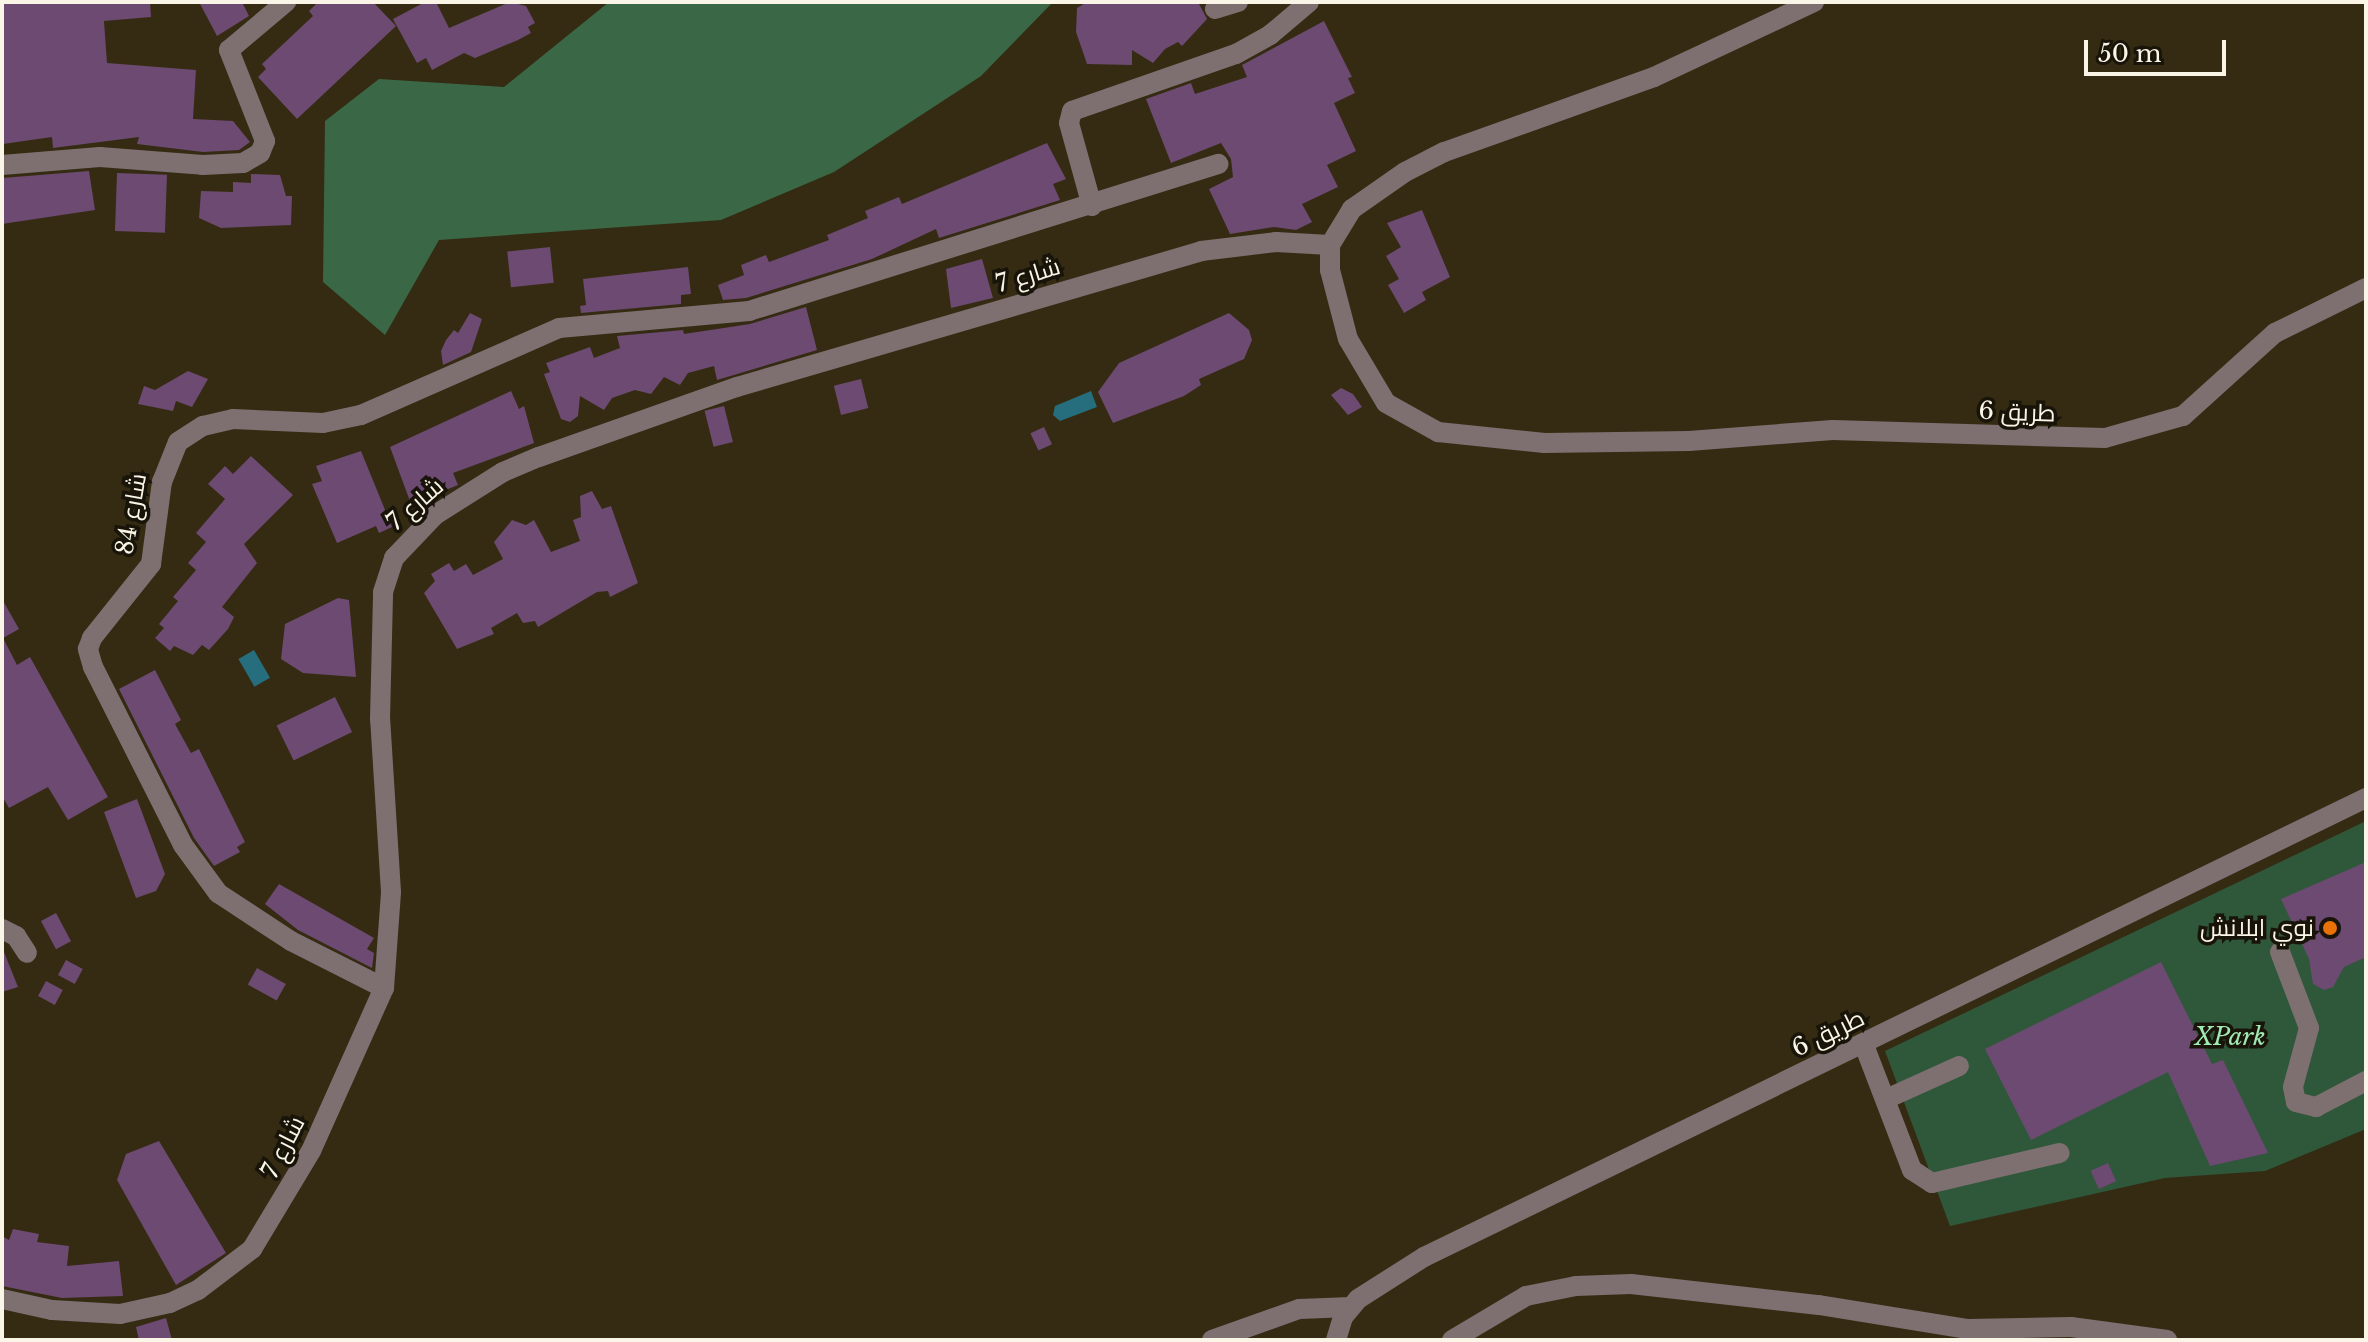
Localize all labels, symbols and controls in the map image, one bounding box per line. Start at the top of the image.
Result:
scale bar [2088,24,2230,74]
text: 50 m [2098,39,2161,68]
street label: شارع 7 [993,252,1063,298]
street label: طريق 6 [1978,396,2056,428]
street label: شارع 84 [110,471,152,557]
street label: شارع 7 [381,472,449,536]
place label: نوي ابلانش [2200,914,2314,942]
marker: نوي ابلانش [2321,919,2339,937]
street label: طريق 6 [1787,1003,1869,1063]
park label: XPark [2194,1023,2266,1051]
street label: شارع 7 [255,1111,311,1183]

